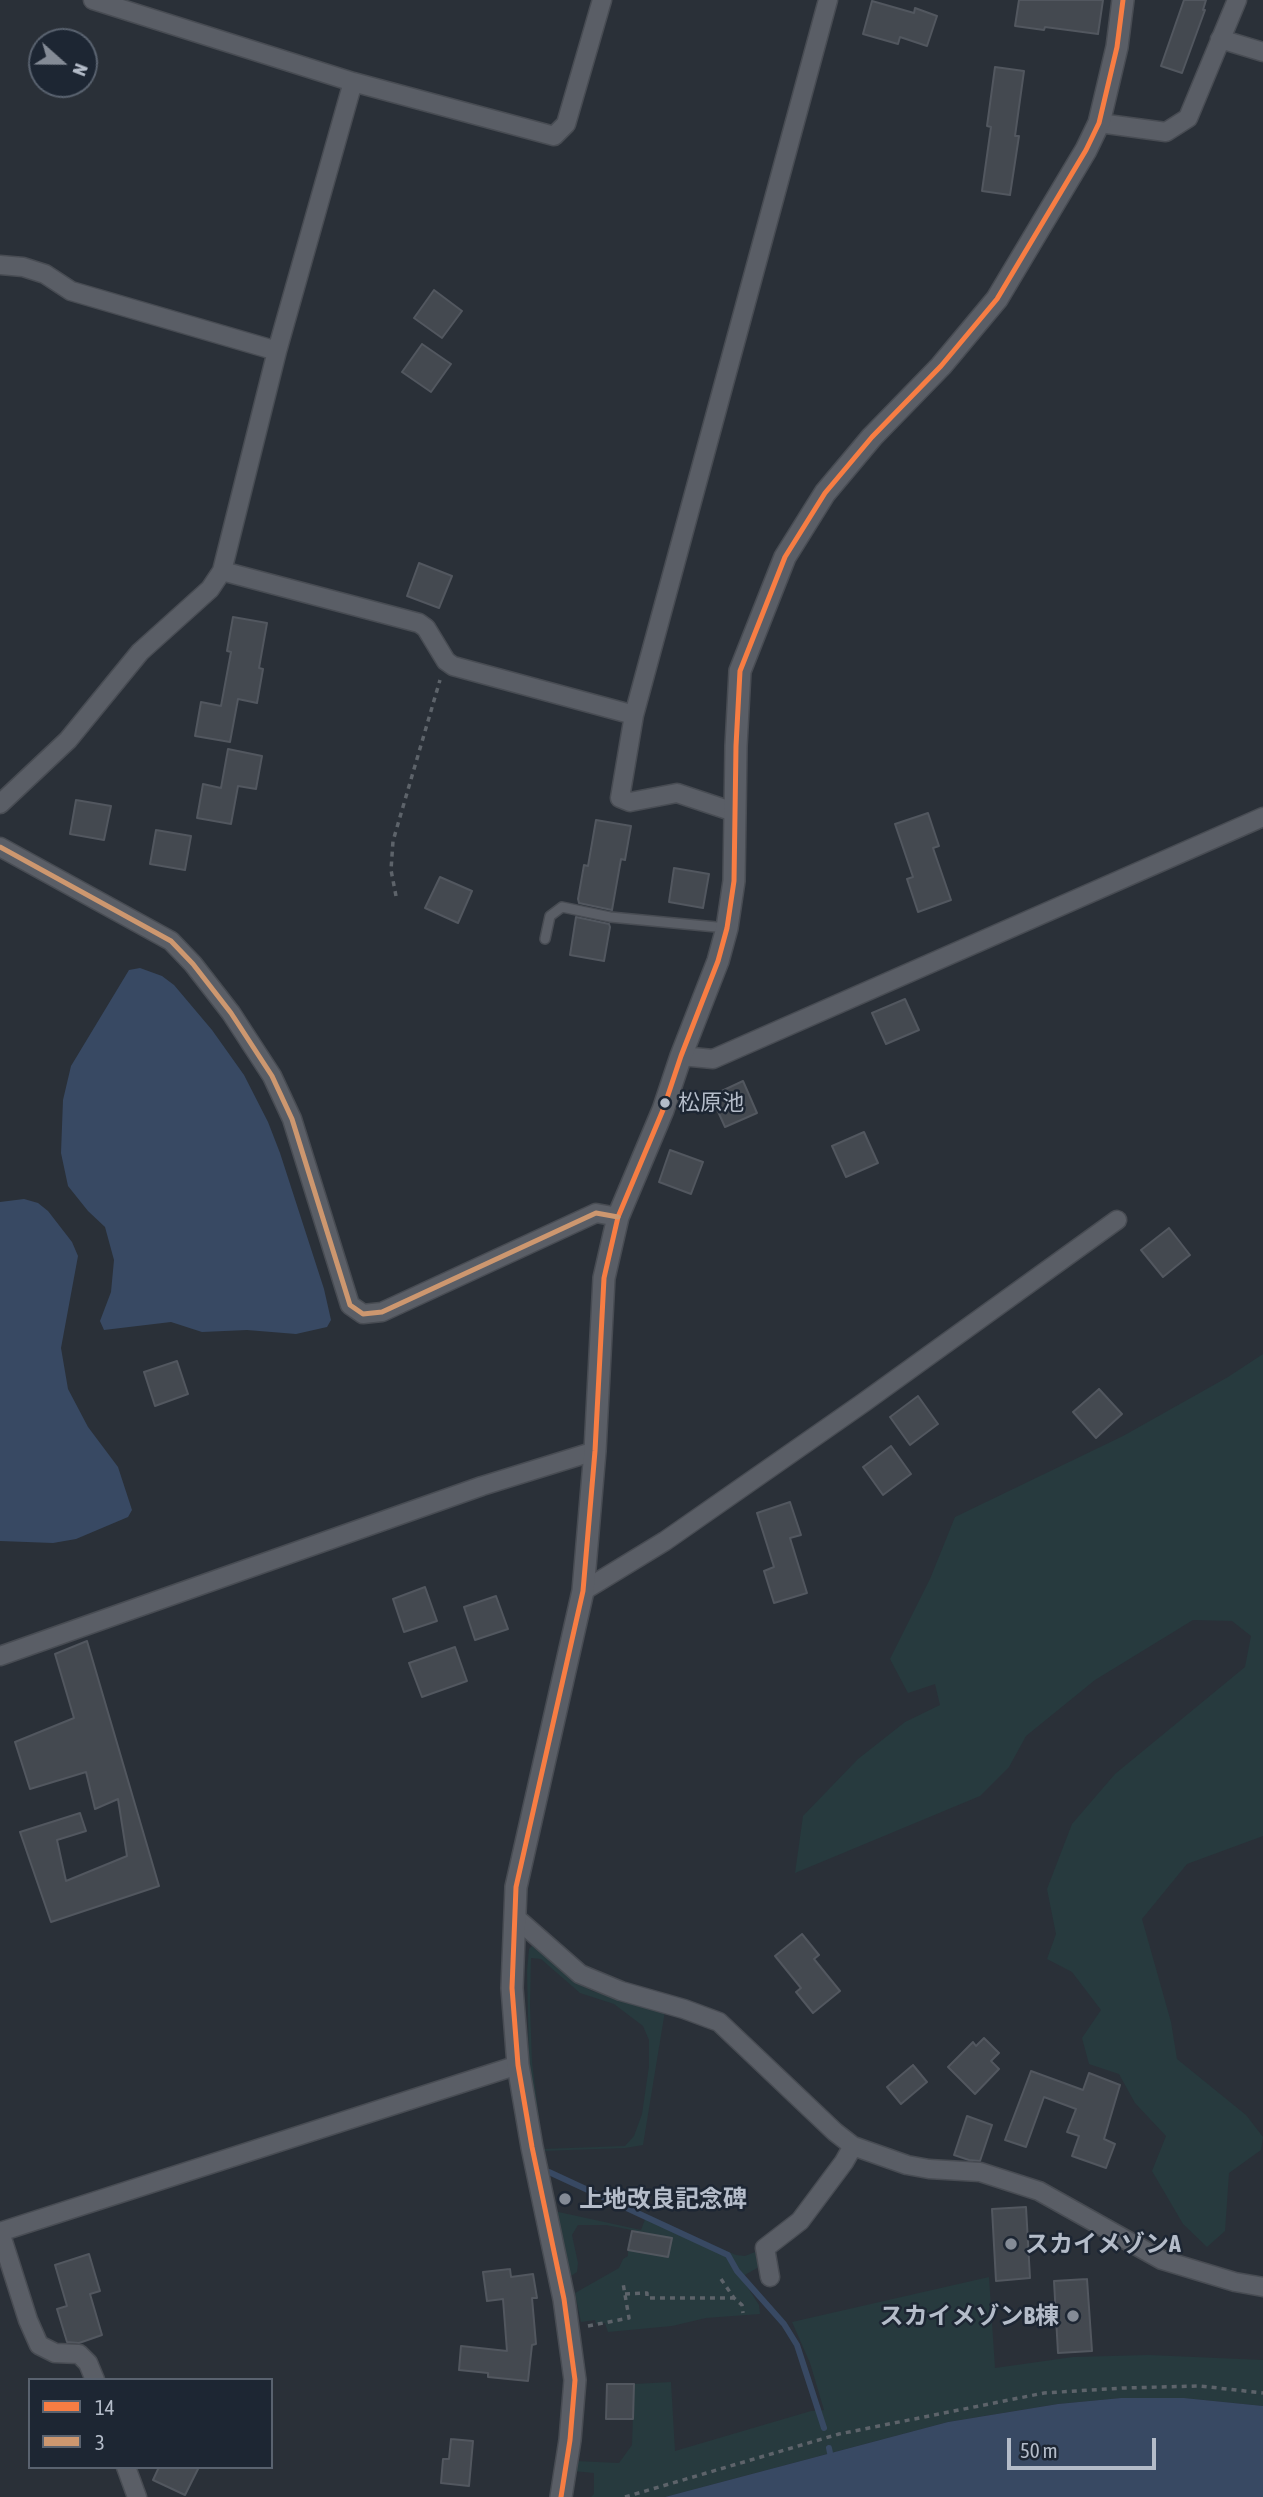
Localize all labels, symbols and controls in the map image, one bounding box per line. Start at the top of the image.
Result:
north arrow [28,28,98,98]
text: N [68,61,93,79]
place label: 松原池 [678,1090,744,1116]
marker: 松原池 [658,1096,672,1110]
place label: 上地改良記念碑 [579,2185,747,2213]
marker: 上地改良記念碑 [557,2191,573,2207]
place label: スカイメゾンA [1025,2230,1181,2258]
marker: スカイメゾンA [1003,2236,1019,2252]
place label: スカイメゾンB棟 [880,2302,1059,2330]
marker: スカイメゾンB棟 [1065,2308,1081,2324]
legend [28,2378,273,2469]
text: 14 [95,2395,115,2419]
scale bar [1011,2424,1160,2468]
text: 3 [95,2430,105,2454]
text: 50 m [1020,2438,1058,2462]

